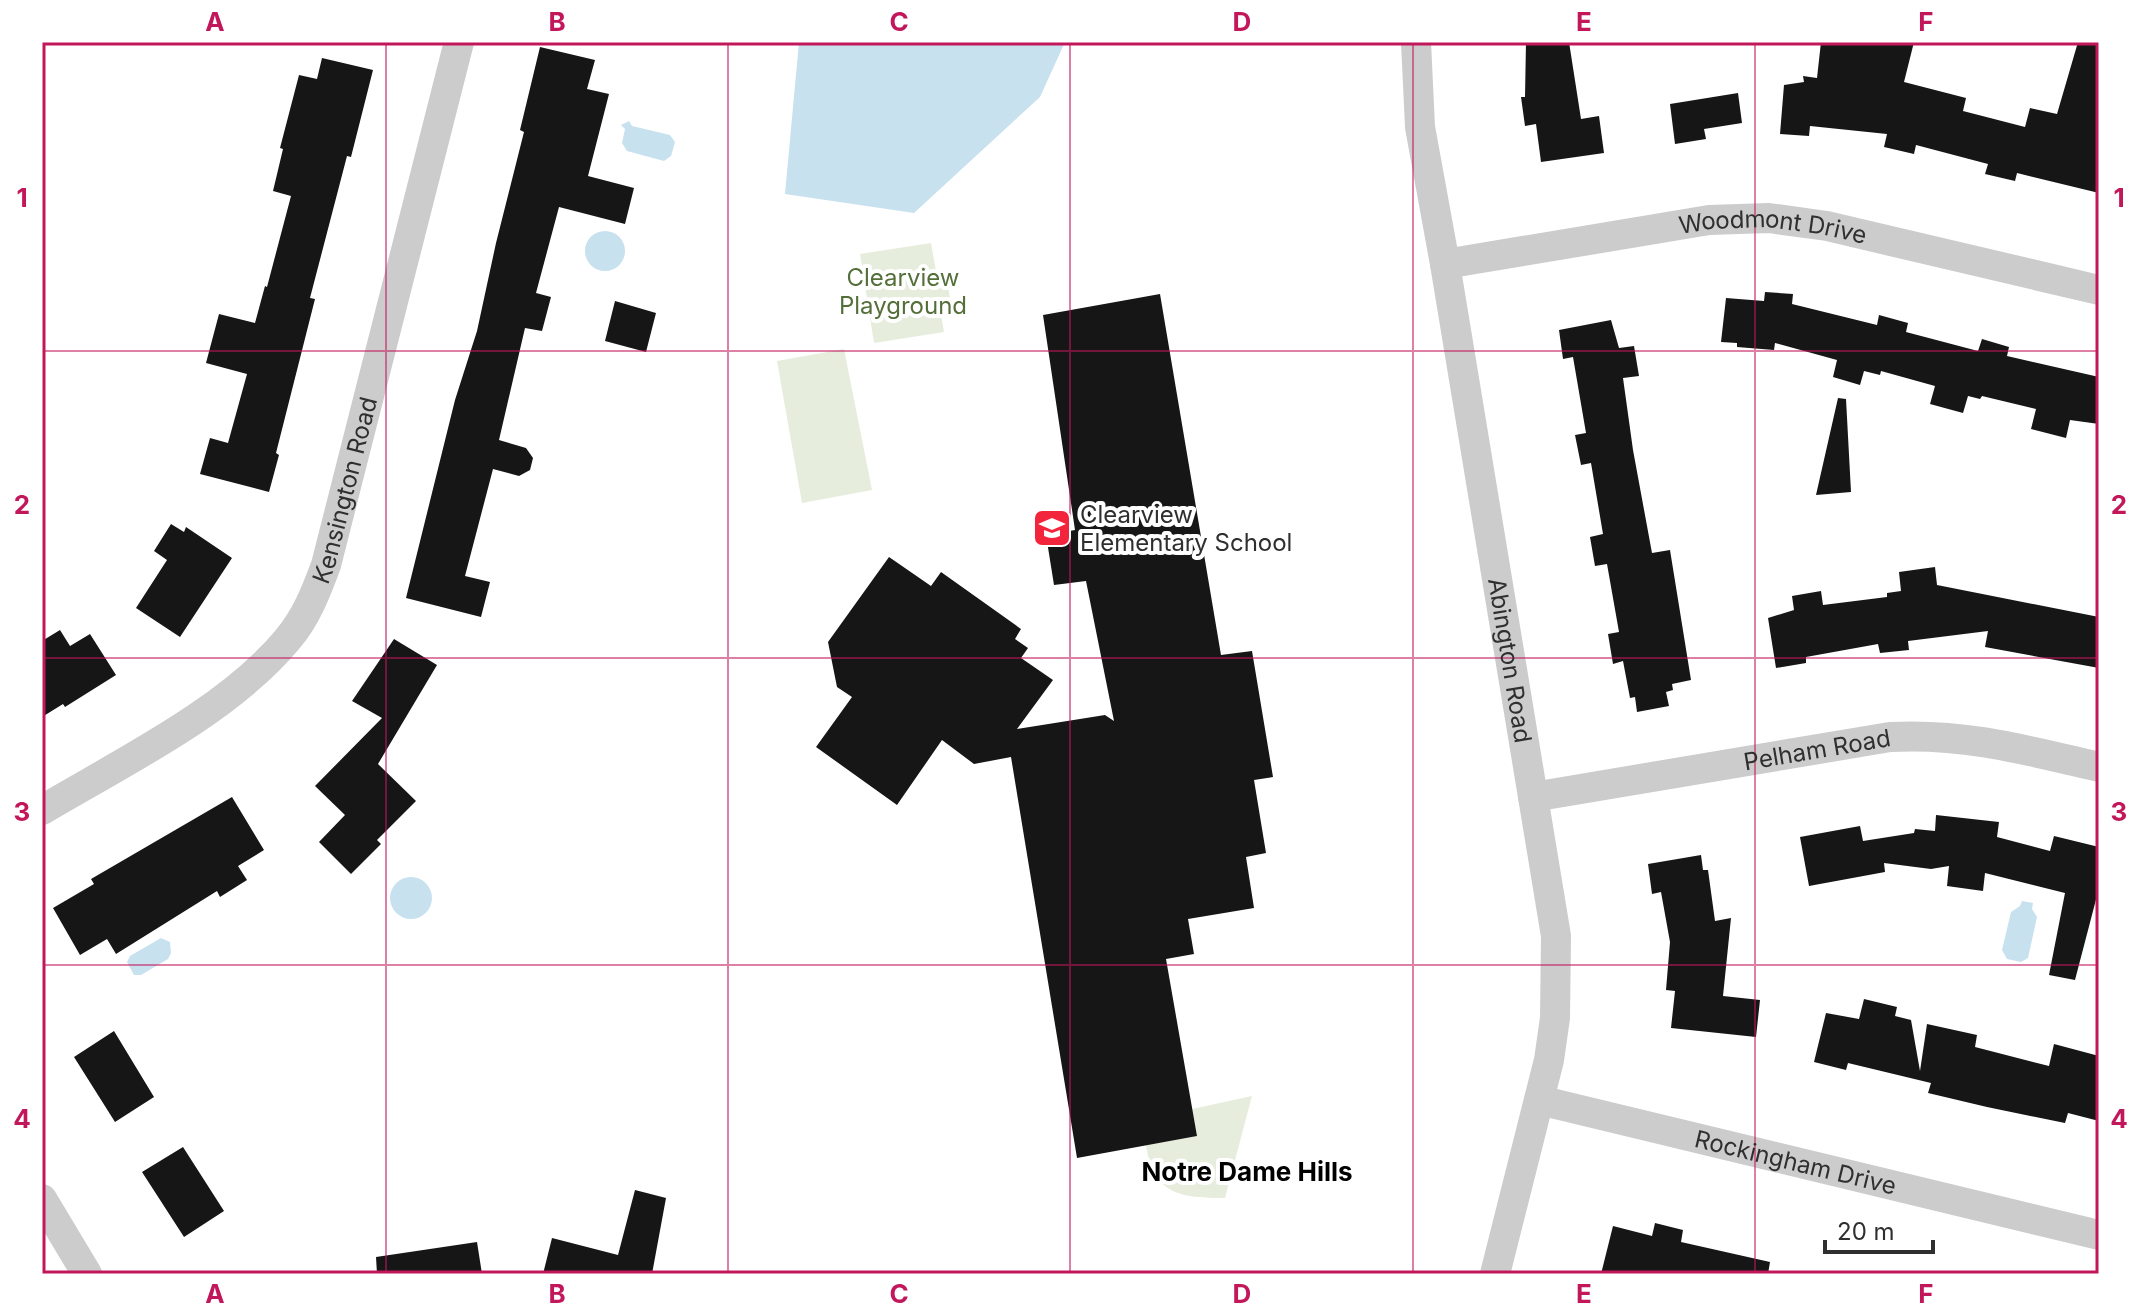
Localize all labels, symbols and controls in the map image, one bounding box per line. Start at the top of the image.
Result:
text: A [205,6,225,37]
text: B [548,6,566,37]
text: C [889,6,909,37]
text: D [1233,6,1251,37]
text: E [1576,6,1592,37]
text: F [1918,6,1934,37]
text: 1 [16,182,28,213]
text: 1 [2113,182,2125,213]
street label: Woodmont Drive [1677,203,1870,249]
park label: Clearview Playground [839,263,967,320]
street label: Kensington Road [306,394,383,588]
text: 2 [14,489,30,520]
text: 2 [2111,489,2127,520]
place label: Clearview Elementary School [1080,500,1292,557]
school or university icon: Clearview Elementary School [1031,507,1073,549]
street label: Abington Road [1483,576,1538,745]
street label: Pelham Road [1741,723,1893,776]
text: 3 [14,796,30,827]
text: 3 [2111,796,2127,827]
text: 4 [13,1103,31,1134]
text: 4 [2110,1103,2128,1134]
street label: Rockingham Drive [1692,1124,1899,1200]
district label: Notre Dame Hills [1141,1156,1353,1187]
scale bar [1825,1204,1933,1254]
text: 20 m [1837,1217,1895,1246]
text: A [205,1278,225,1309]
text: B [548,1278,566,1309]
text: C [889,1278,909,1309]
text: D [1233,1278,1251,1309]
text: E [1576,1278,1592,1309]
text: F [1918,1278,1934,1309]

